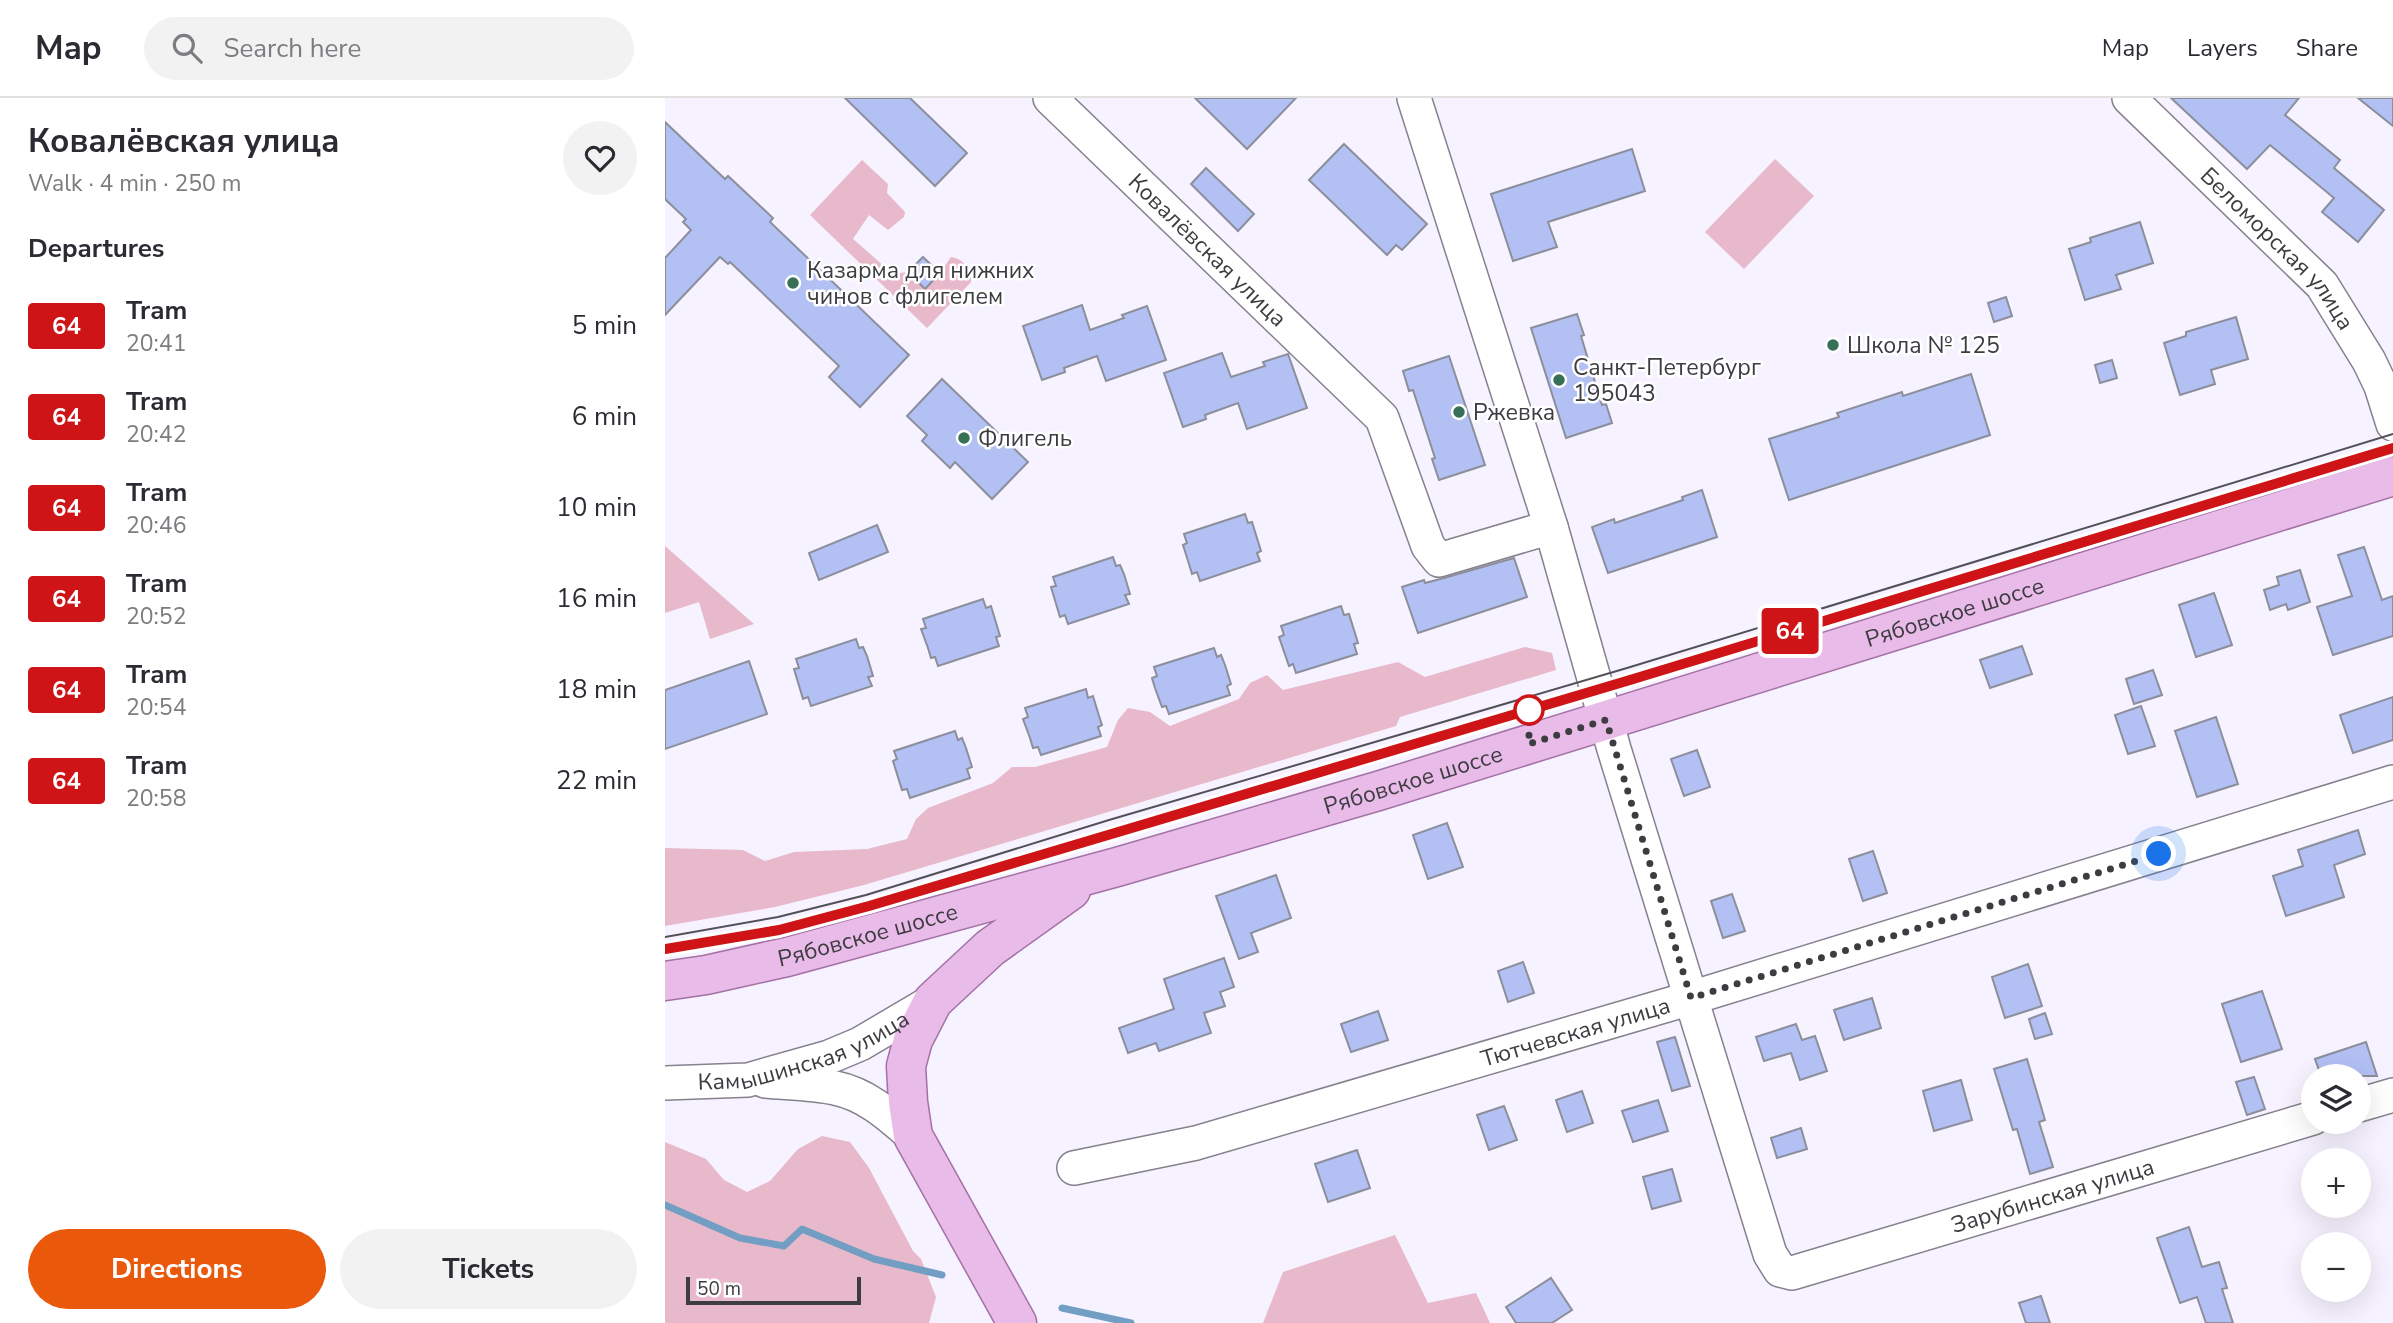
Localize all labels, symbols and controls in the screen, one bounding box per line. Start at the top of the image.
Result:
search box [144,17,634,80]
text: Map [35,26,102,71]
icon: search [168,29,206,67]
text: Search here [224,31,361,66]
text: Map [2102,32,2149,64]
text: Layers [2187,32,2258,64]
text: Share [2296,32,2358,64]
text: Ковалёвская улица [28,119,340,164]
button: heart [563,121,637,195]
street label: Беломорская улица [2194,160,2362,336]
street label: Ковалёвская улица [1122,166,1294,334]
text: Walk · 4 min · 250 m [28,168,241,199]
text: Departures [28,231,164,266]
place label: Казарма для нижних чинов с флигелем [807,255,1034,312]
marker: Казарма для нижних чинов с флигелем [785,275,801,291]
text: Tram [126,293,187,328]
text: 5 min [572,308,637,343]
text: 64 [52,310,81,342]
text: 20:41 [126,328,186,359]
place label: Школа № 125 [1847,330,2000,361]
marker: Школа № 125 [1825,337,1841,353]
place label: Санкт-Петербург 195043 [1573,352,1761,409]
marker: Санкт-Петербург 195043 [1551,372,1567,388]
text: Tram [126,384,187,419]
place label: Ржевка [1473,397,1555,428]
text: 6 min [572,399,637,434]
text: 64 [52,401,81,433]
marker: Ржевка [1451,404,1467,420]
text: 20:42 [126,419,186,450]
place label: Флигель [978,423,1072,454]
marker: Флигель [956,430,972,446]
text: Tram [126,475,187,510]
text: 10 min [556,490,637,525]
text: 64 [52,492,81,524]
text: 20:46 [126,510,186,541]
text: Tram [126,566,187,601]
street label: Рябовское шоссе [1861,570,2048,654]
text: 16 min [556,581,637,616]
text: 64 [52,583,81,615]
text: 20:52 [126,601,186,632]
line badge: 64 [1759,608,1821,654]
text: 64 [1776,615,1804,647]
text: Tram [126,657,187,692]
text: 18 min [556,672,637,707]
text: 64 [52,674,81,706]
text: 20:54 [126,692,186,723]
unlabelled marker [1514,695,1544,725]
street label: Рябовское шоссе [1320,738,1506,822]
text: Tram [126,748,187,783]
text: 22 min [556,763,637,798]
text: 64 [52,765,81,797]
text: 20:58 [126,783,186,814]
your location [2141,836,2176,871]
street label: Рябовское шоссе [775,896,961,974]
street label: Тютчевская улица [1477,989,1674,1074]
street label: Камышинская улица [697,1003,915,1097]
map controls [2301,1064,2371,1302]
button: layers [2301,1064,2371,1134]
button: + [2301,1148,2371,1218]
street label: Зарубинская улица [1947,1151,2158,1240]
button: Directions [28,1229,326,1309]
button: Tickets [340,1229,637,1309]
button: − [2301,1232,2371,1302]
scale bar [686,1274,861,1306]
text: 50 m [697,1276,741,1302]

